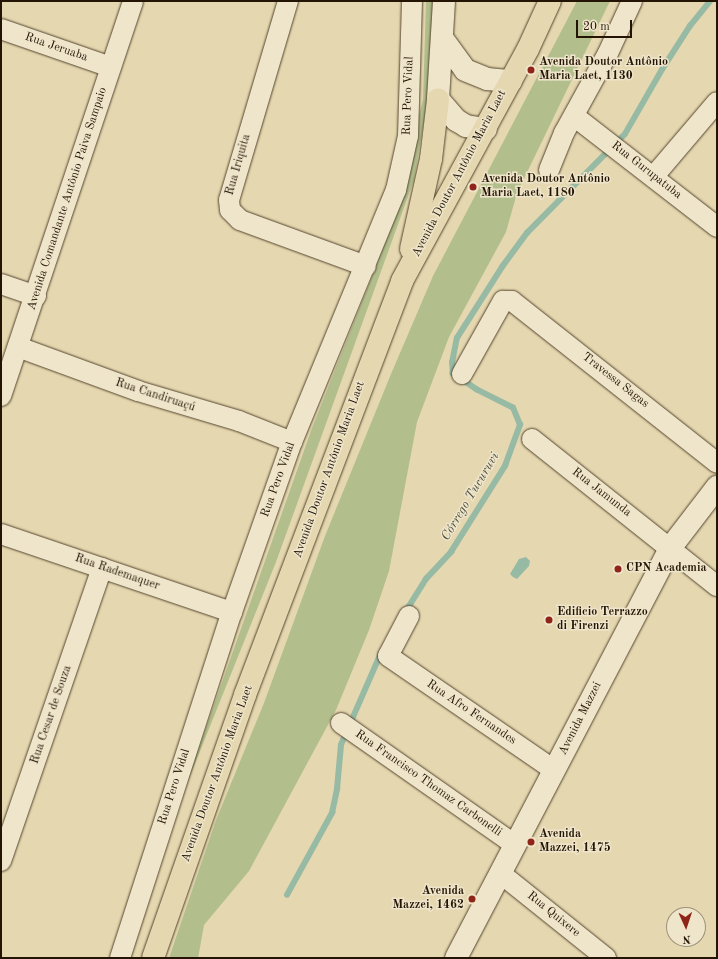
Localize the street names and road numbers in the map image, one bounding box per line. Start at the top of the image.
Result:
street label: Rua Jeruaba [23,31,89,65]
street label: Rua Pero Vidal [400,56,418,136]
street label: Avenida Comandante Antônio Paiva Sampaio [25,86,111,312]
street label: Avenida Doutor Antônio Maria Laet [410,88,510,260]
street label: Rua Iriquita [223,133,255,197]
street label: Rua Gurupatuba [608,139,684,203]
street label: Travessa Sagas [579,350,651,412]
street label: Rua Candiruaçú [113,376,197,416]
street label: Avenida Doutor Antônio Maria Laet [291,380,369,560]
street label: Rua Pero Vidal [259,440,299,520]
street label: Rua Jamunda [568,465,634,521]
street label: Rua Rademaquer [73,552,161,594]
street label: Rua Cesar de Souza [28,664,76,766]
street label: Rua Afro Fernandes [423,678,519,748]
street label: Avenida Mazzei [556,680,606,758]
street label: Avenida Doutor Antônio Maria Laet [179,684,257,864]
street label: Rua Francisco Thomaz Carbonelli [352,728,504,840]
street label: Rua Pero Vidal [156,747,194,827]
street label: Rua Quixere [524,889,582,941]

